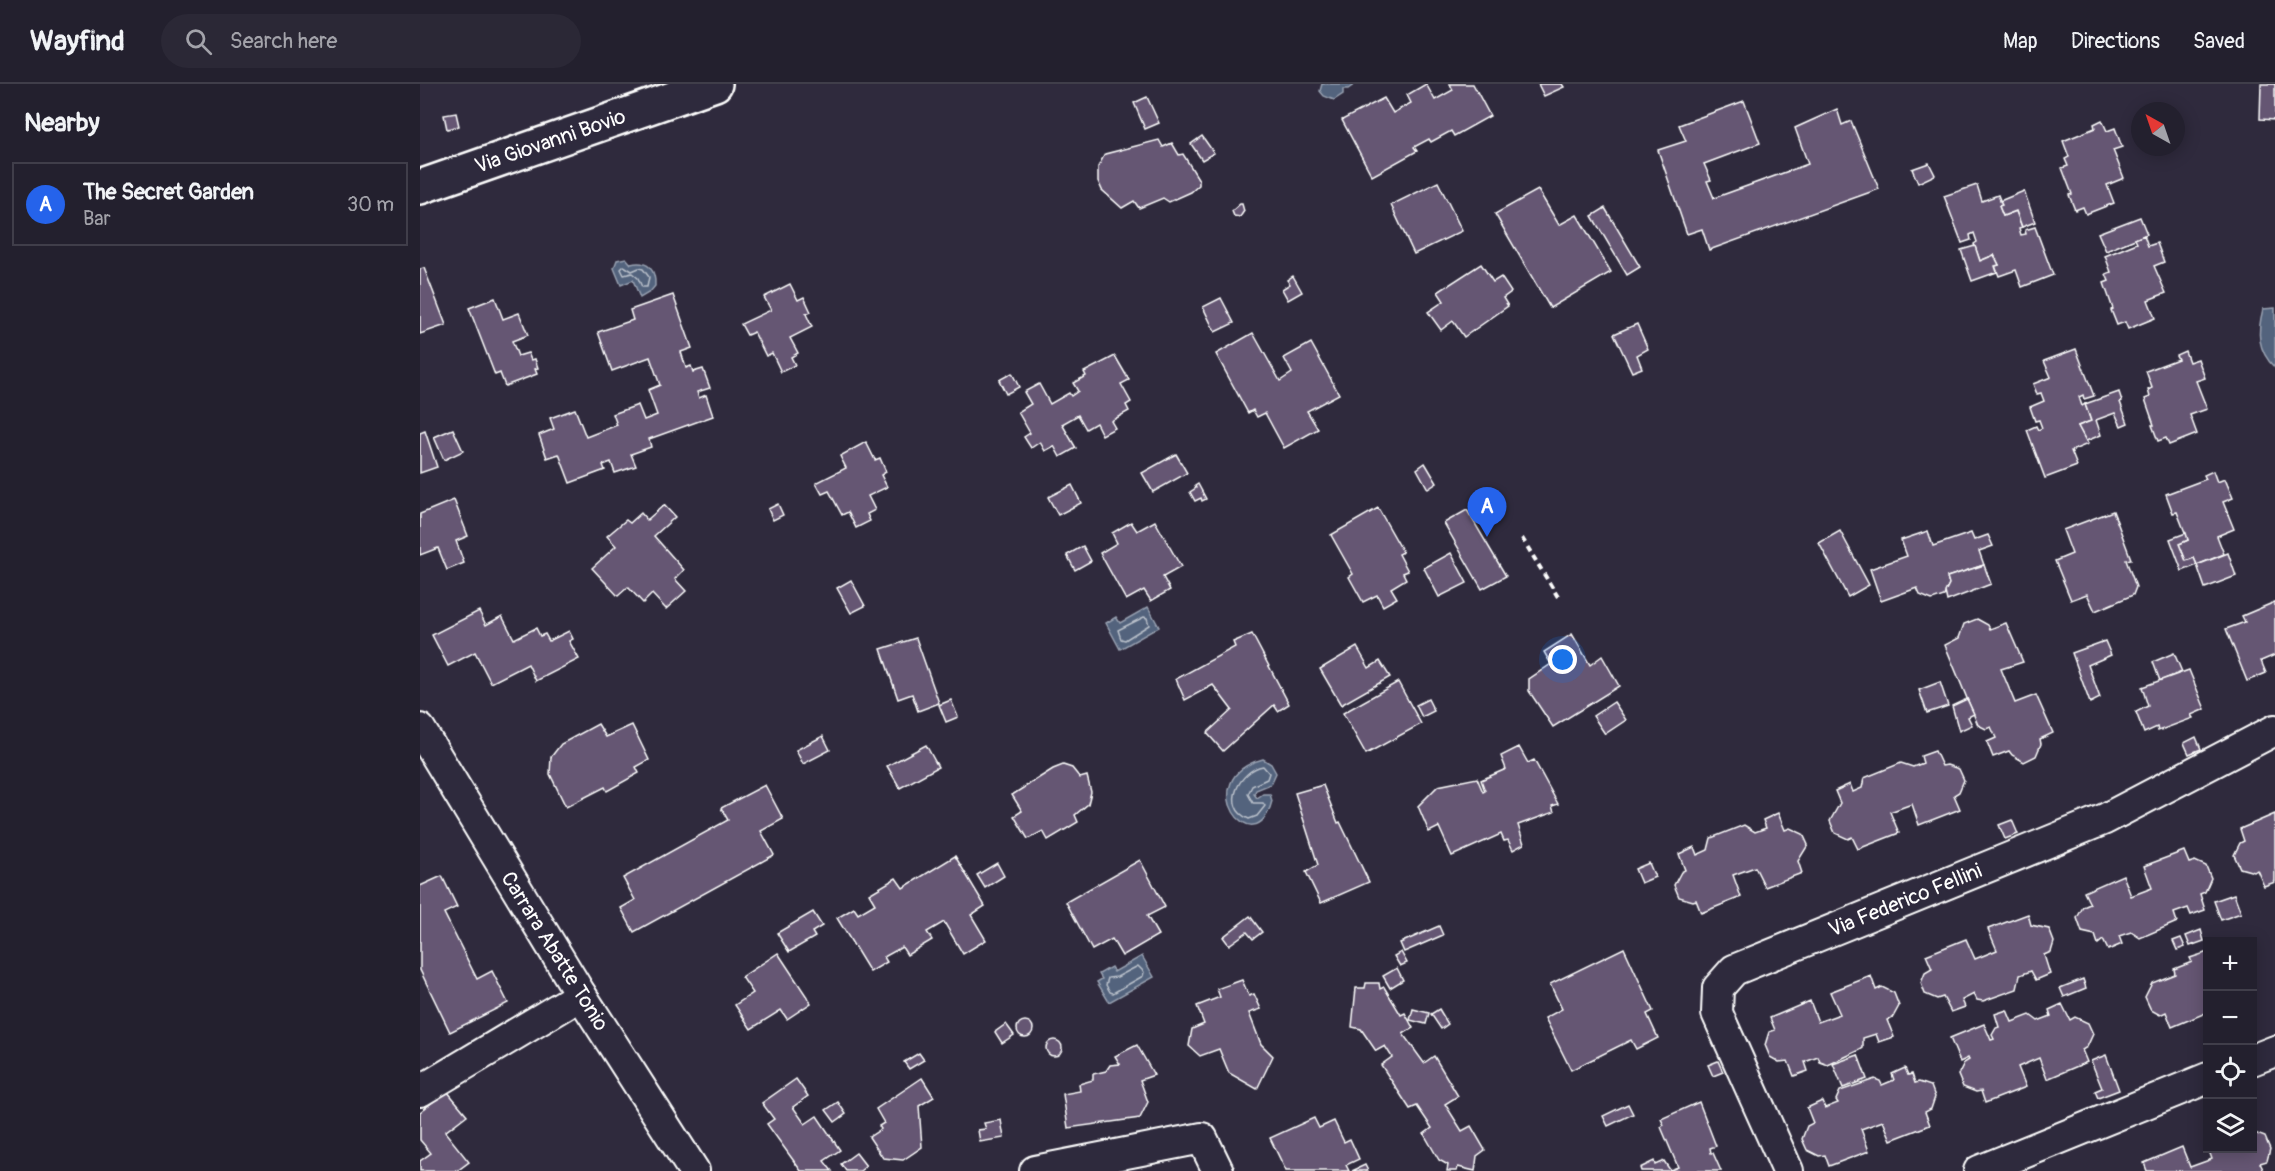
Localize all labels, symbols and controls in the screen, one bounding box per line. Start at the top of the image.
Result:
search box [161,14,581,68]
text: Wayfind [30,24,125,59]
icon: search [182,25,215,58]
text: Search here [230,27,337,55]
text: Map [2003,28,2038,55]
text: Directions [2071,28,2160,55]
text: Saved [2193,28,2245,55]
north arrow [2131,102,2185,156]
street label: Via Giovanni Bovio [471,103,629,180]
text: Nearby [24,107,100,139]
text: The Secret Garden [83,178,254,206]
text: A [39,192,52,217]
text: 30 m [347,192,394,217]
text: Bar [83,206,111,231]
pin: A [1468,488,1506,537]
your location [1548,645,1577,674]
street label: Via Federico Fellini [1825,857,1986,944]
street label: Carrara Abatte Tonio [495,867,614,1036]
map controls [2203,937,2257,1153]
button: + [2203,937,2257,991]
button: − [2203,991,2257,1045]
button: locate [2203,1045,2257,1099]
button: layers [2203,1099,2257,1153]

